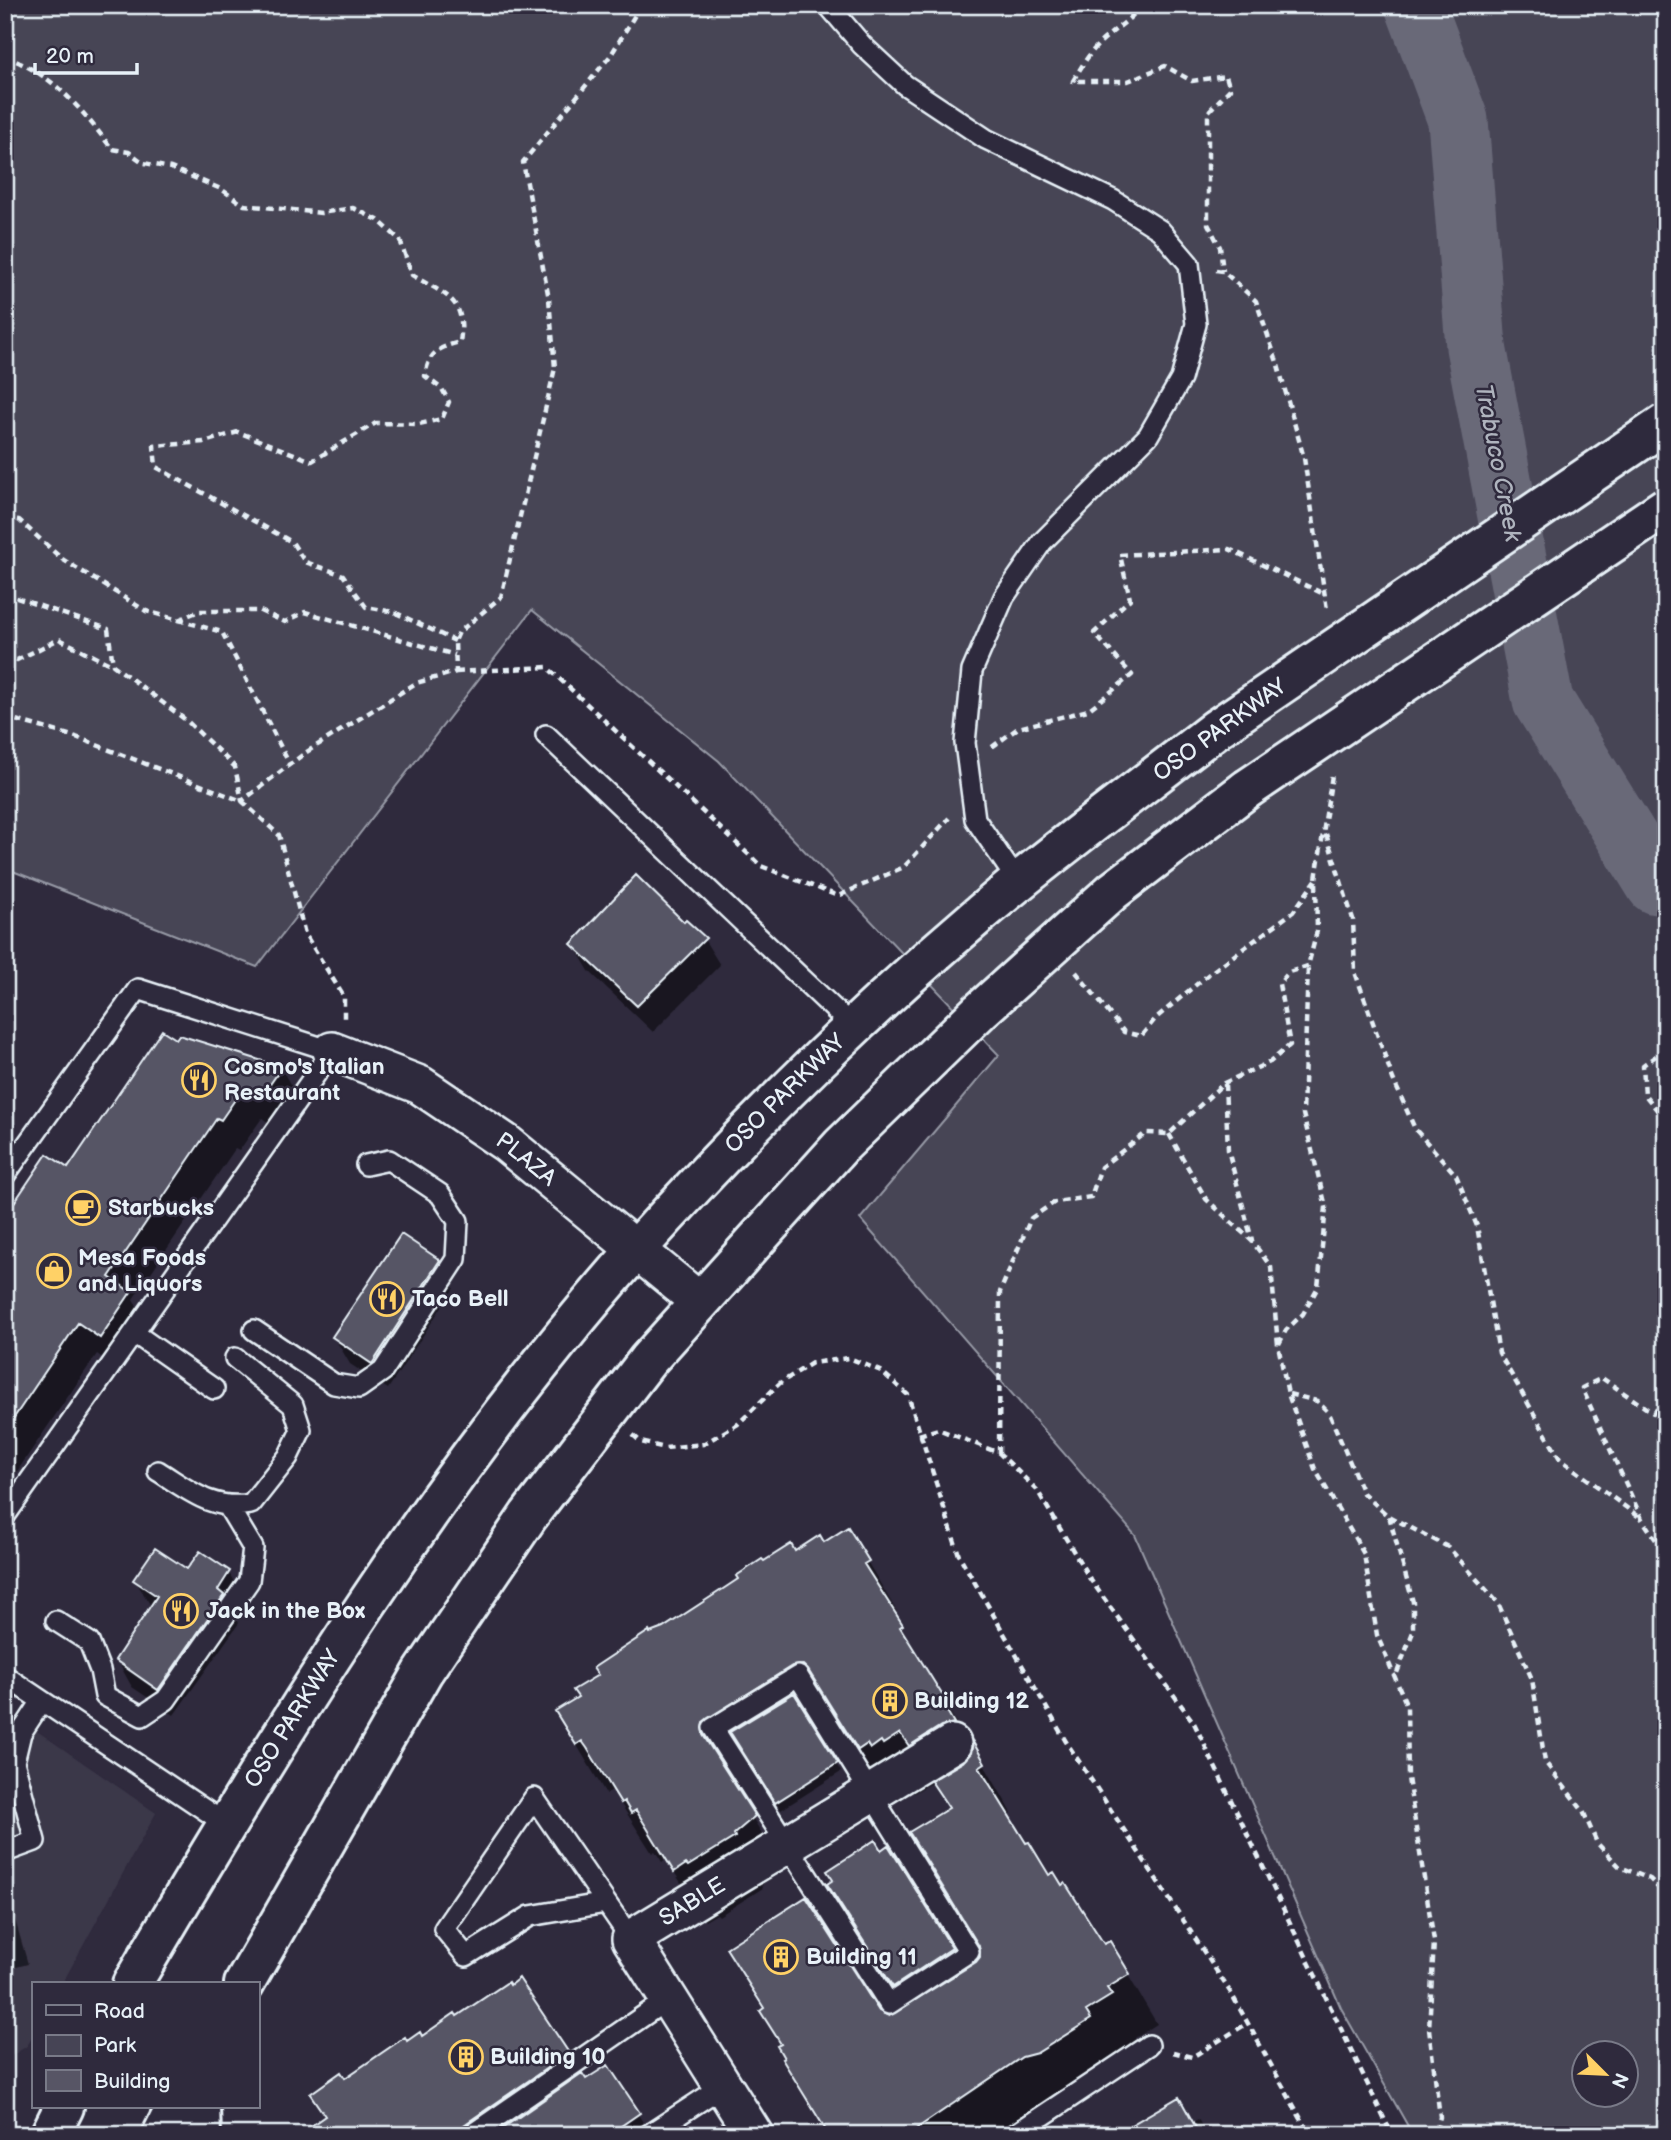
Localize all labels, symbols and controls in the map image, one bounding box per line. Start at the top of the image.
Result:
scale bar [35,32,136,76]
text: 20 m [46,44,94,69]
water label: Trabuco Creek [1469,382,1528,545]
street label: OSO PARKWAY [1148,672,1292,788]
street label: OSO PARKWAY [719,1028,852,1159]
place label: Cosmo's Italian Restaurant [224,1053,385,1107]
restaurant icon: Cosmo's Italian Restaurant [180,1061,218,1099]
street label: PLAZA [491,1126,563,1193]
cafe icon: Starbucks [64,1189,102,1227]
place label: Starbucks [108,1194,214,1222]
place label: Mesa Foods and Liquors [78,1244,206,1298]
shop icon: Mesa Foods and Liquors [35,1252,73,1290]
restaurant icon: Taco Bell [368,1280,406,1318]
place label: Taco Bell [412,1285,509,1313]
restaurant icon: Jack in the Box [162,1592,200,1630]
place label: Jack in the Box [206,1597,366,1625]
street label: OSO PARKWAY [239,1644,347,1793]
building icon: Building 12 [871,1682,909,1720]
place label: Building 12 [914,1687,1029,1715]
street label: SABLE [654,1871,730,1933]
building icon: Building 11 [762,1938,800,1976]
place label: Building 11 [806,1943,917,1971]
legend [32,1982,259,2108]
text: Road [94,1999,145,2024]
text: Park [94,2033,137,2058]
building icon: Building 10 [447,2038,485,2076]
north arrow [1570,2038,1640,2108]
place label: Building 10 [490,2043,606,2071]
text: Building [94,2069,170,2094]
text: N [1606,2069,1633,2092]

